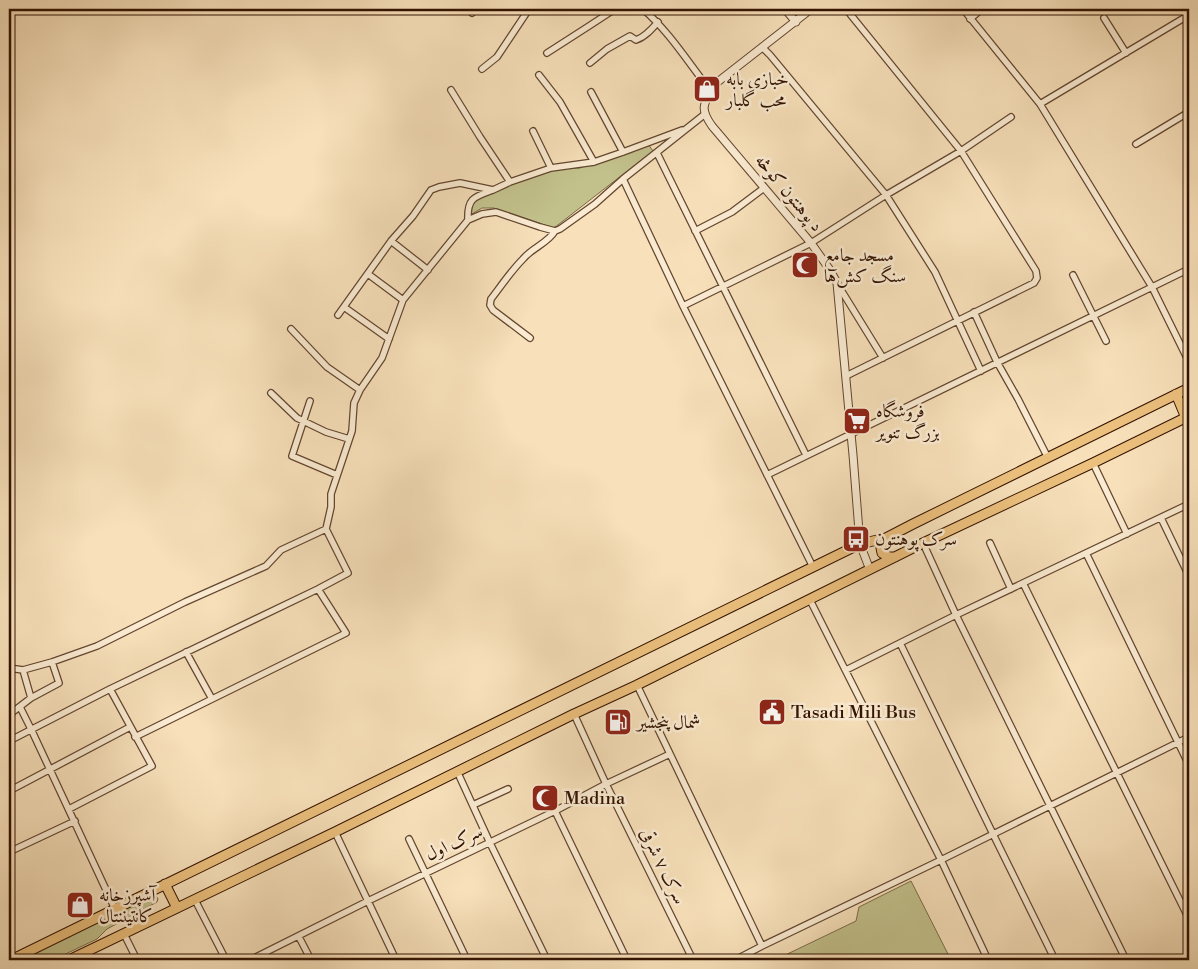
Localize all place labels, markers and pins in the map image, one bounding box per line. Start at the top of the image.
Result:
place label: خبازی بابه محب گلبار [724,68,789,112]
shop icon: خبازی بابه محب گلبار [692,74,722,104]
place label: مسجد جامع سنگ کش‌ها [824,244,906,288]
mosque icon: مسجد جامع سنگ کش‌ها [790,250,820,280]
place label: فروشگاه بزرگ تنویر [874,399,939,444]
supermarket icon: فروشگاه بزرگ تنویر [842,406,872,436]
bus stop icon: سرک پوهنتون [841,524,871,554]
place label: سرک پوهنتون [875,528,957,552]
public building icon: Tasadi Mili Bus [757,697,787,727]
place label: Tasadi Mili Bus [791,701,916,724]
fuel station icon: شمال پنجشیر [603,707,633,737]
place label: شمال پنجشیر [635,711,701,734]
mosque icon: Madina [530,783,560,813]
place label: Madina [564,787,626,810]
place label: آشپرزخانه کانتیننتال [99,884,158,928]
shop icon: آشپرزخانه کانتیننتال [65,890,95,920]

